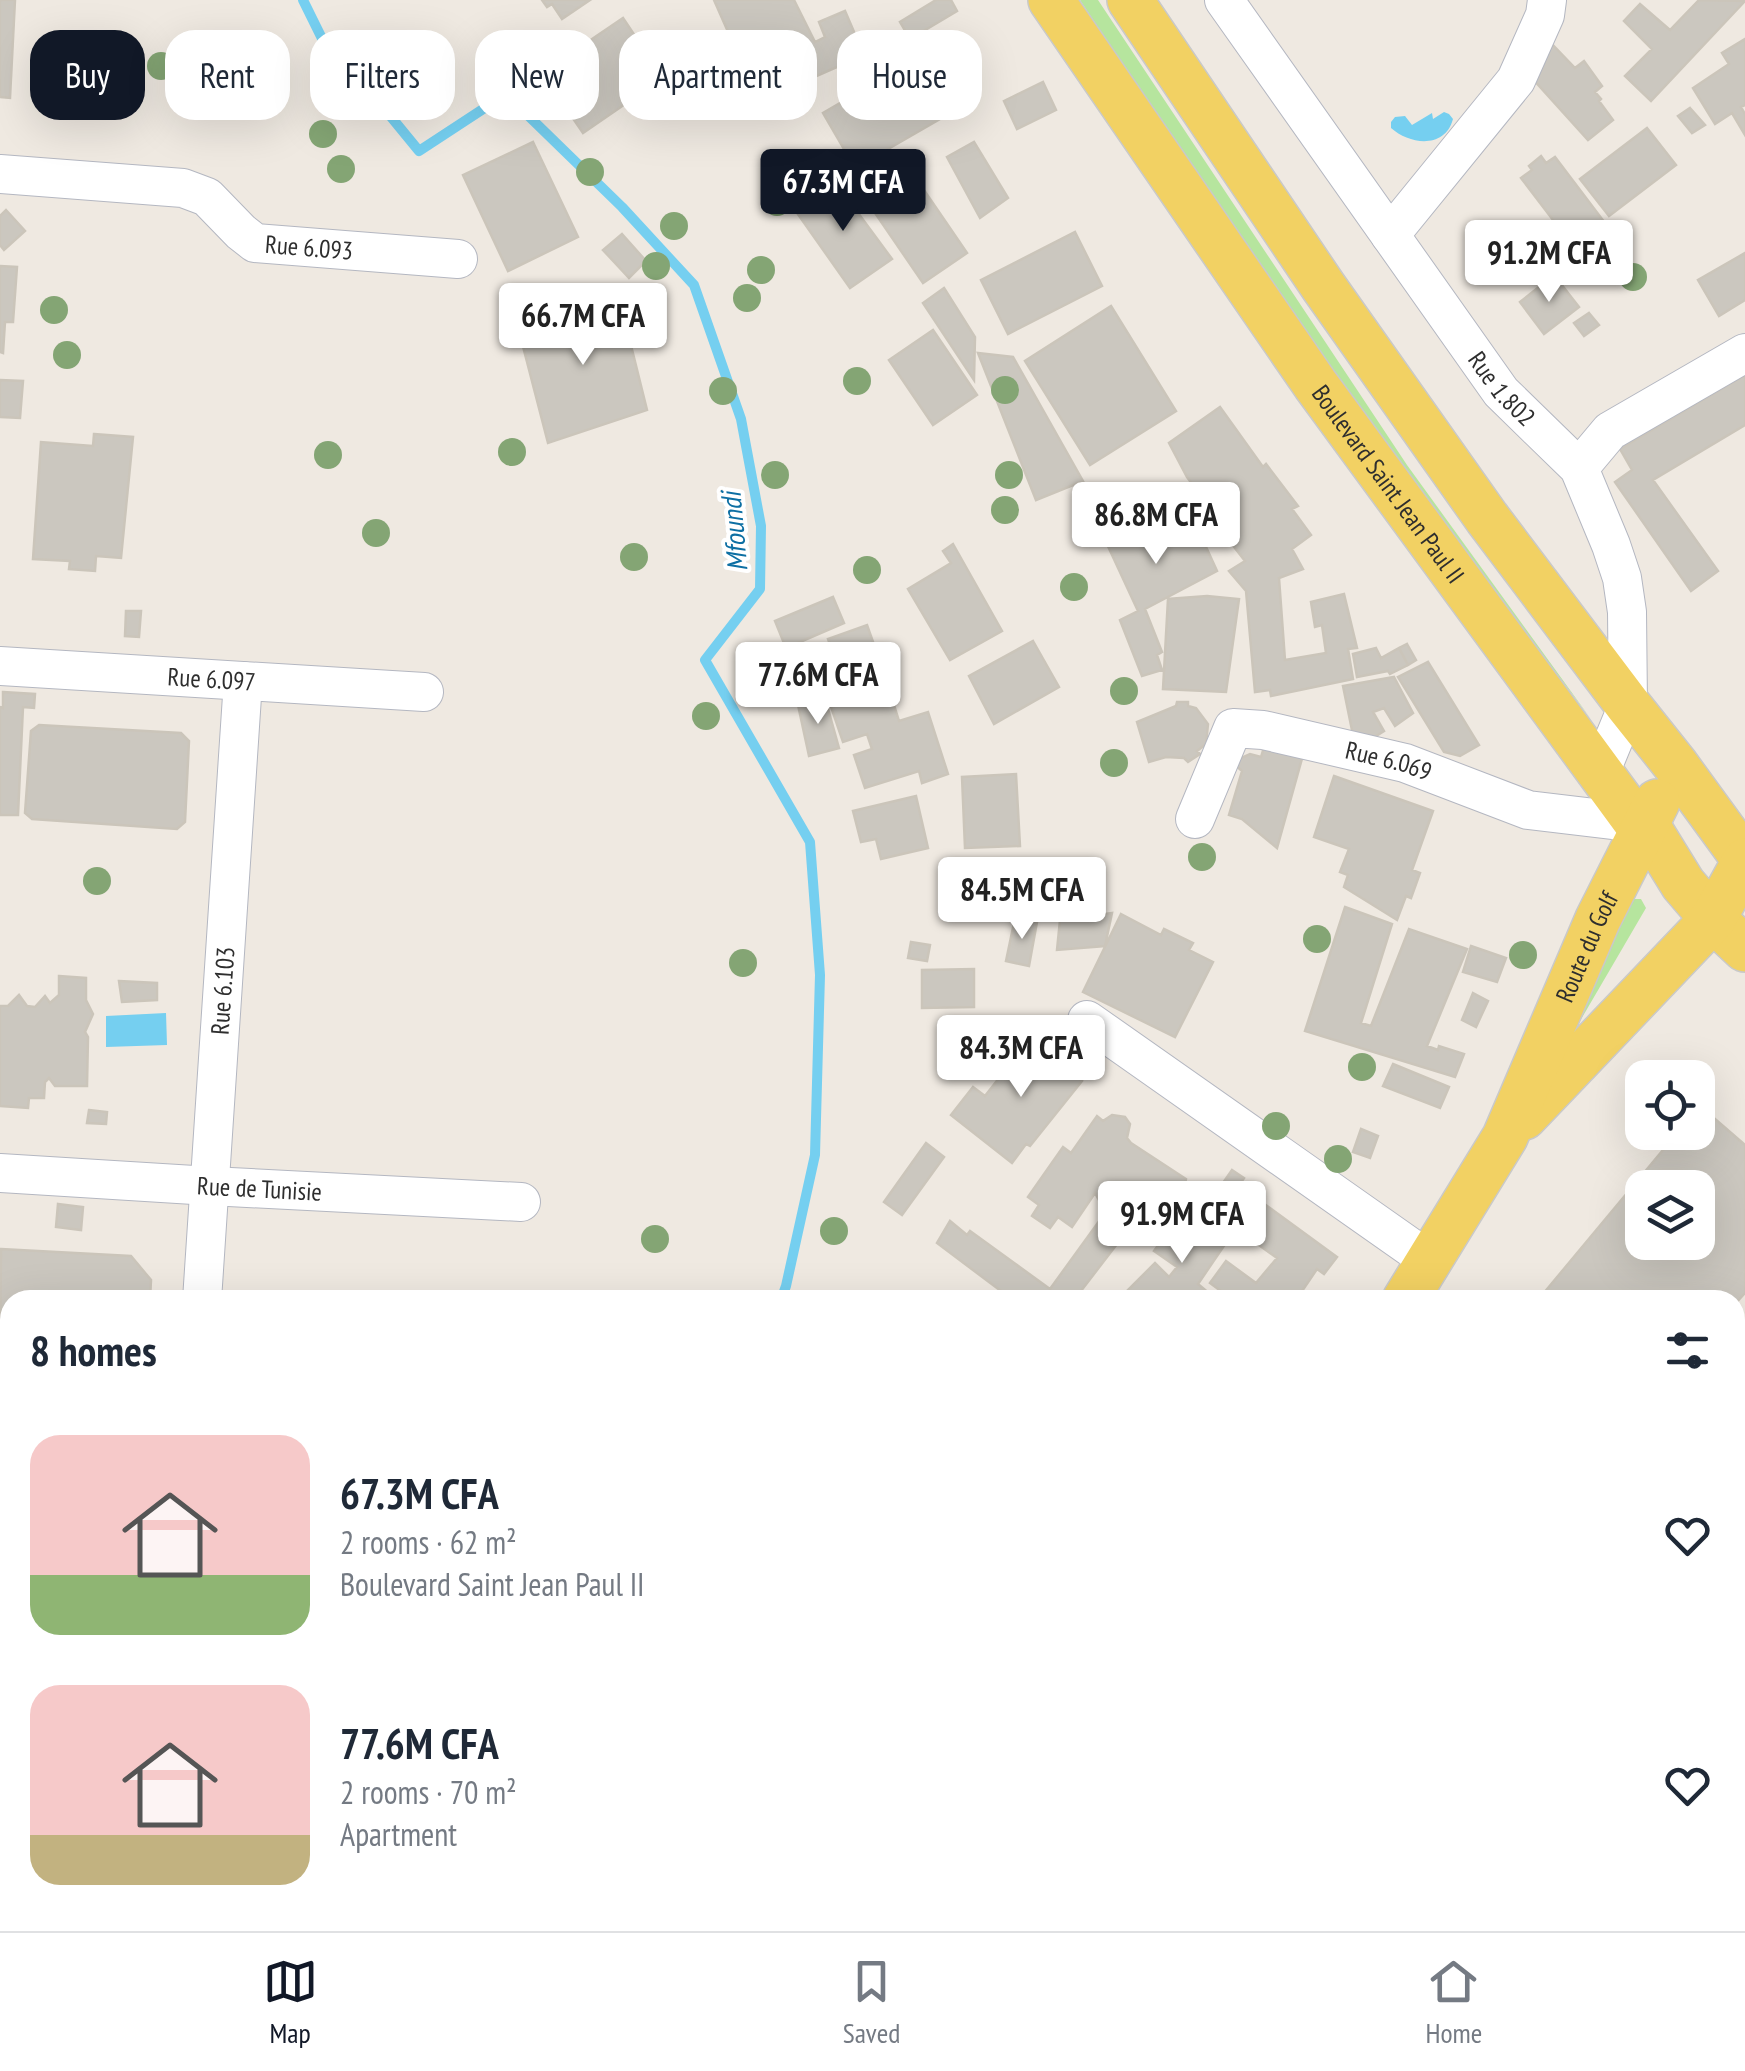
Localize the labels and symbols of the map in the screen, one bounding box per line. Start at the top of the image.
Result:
pin: 67.3M CFA [729,149,957,234]
pin: 91.2M CFA [1435,220,1663,305]
street label: Rue 6.093 [264,228,354,267]
pin: 66.7M CFA [469,283,697,368]
street label: Rue 1.802 [1461,345,1542,433]
street label: Boulevard Saint Jean Paul II [1305,378,1472,589]
pin: 86.8M CFA [1042,482,1270,567]
water label: Mfoundi [711,487,755,573]
pin: 77.6M CFA [704,642,932,727]
street label: Rue 6.097 [167,660,257,698]
street label: Rue 6.069 [1342,734,1436,788]
pin: 84.5M CFA [908,857,1136,942]
street label: Route du Golf [1548,885,1626,1007]
street label: Rue 6.103 [204,946,241,1036]
pin: 84.3M CFA [907,1015,1135,1100]
street label: Rue de Tunisie [196,1169,323,1208]
pin: 91.9M CFA [1068,1181,1296,1266]

